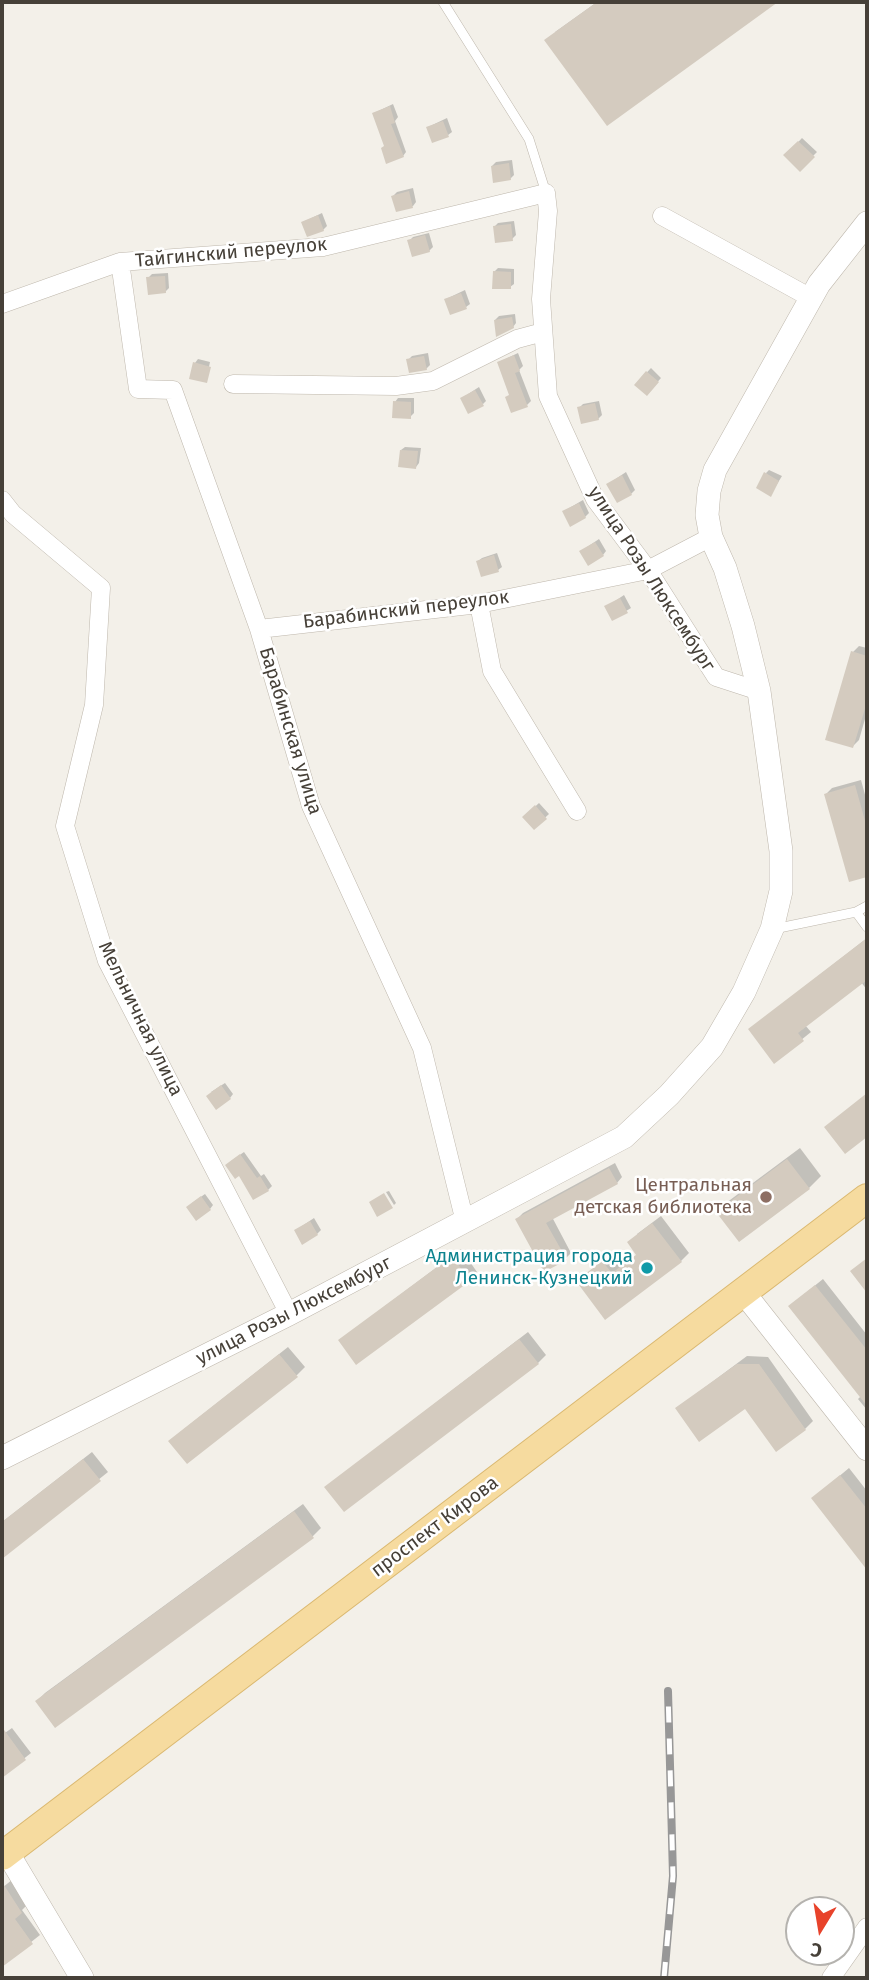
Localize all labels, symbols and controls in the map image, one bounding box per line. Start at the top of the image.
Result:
street label: Тайгинский переулок [134,233,328,273]
street label: улица Розы Люксембург [583,482,719,676]
street label: Барабинский переулок [302,586,510,634]
street label: Барабинская улица [254,645,326,817]
street label: Мельничная улица [93,938,187,1100]
place label: Центральная детская библиотека [574,1175,752,1219]
marker: Центральная детская библиотека [758,1189,774,1205]
place label: Администрация города Ленинск-Кузнецкий [426,1246,633,1290]
street label: улица Розы Люксембург [193,1252,395,1370]
marker: Администрация города Ленинск-Кузнецкий [639,1260,655,1276]
street label: проспект Кирова [367,1472,503,1582]
north arrow [785,1896,855,1966]
text: С [809,1938,824,1962]

